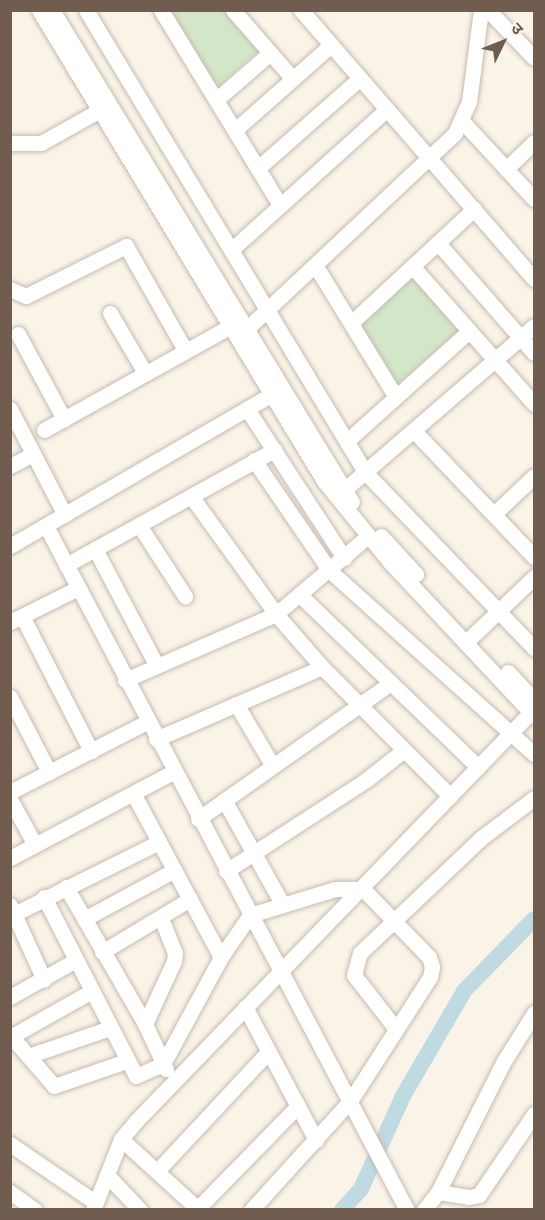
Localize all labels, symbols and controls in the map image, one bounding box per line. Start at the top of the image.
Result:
north arrow [473,12,533,72]
text: उ [506,19,527,39]

